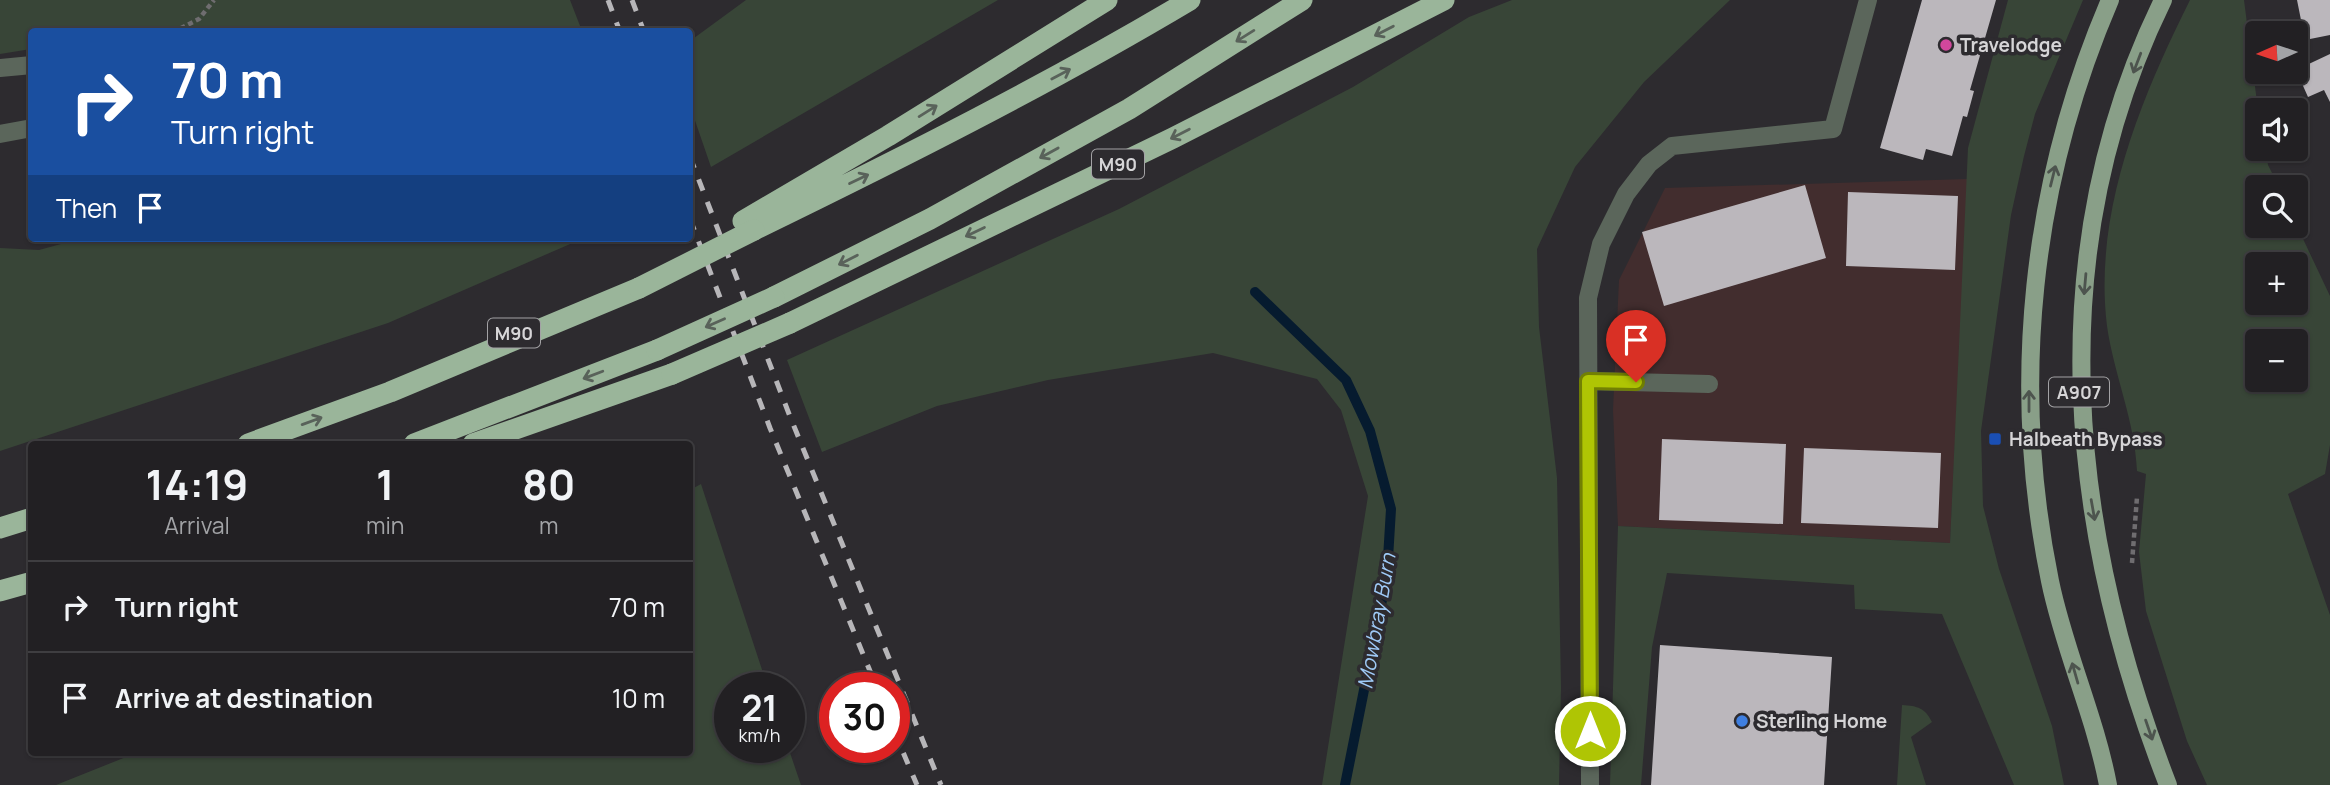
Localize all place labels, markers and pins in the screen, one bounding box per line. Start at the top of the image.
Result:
place label: Travelodge [1960,32,2062,58]
marker: Travelodge [1938,37,1954,53]
pin [1606,310,1666,382]
place label: Halbeath Bypass [2009,426,2163,452]
marker: Halbeath Bypass [1987,431,2003,447]
place label: Sterling Home [1756,708,1887,734]
marker: Sterling Home [1734,713,1750,729]

